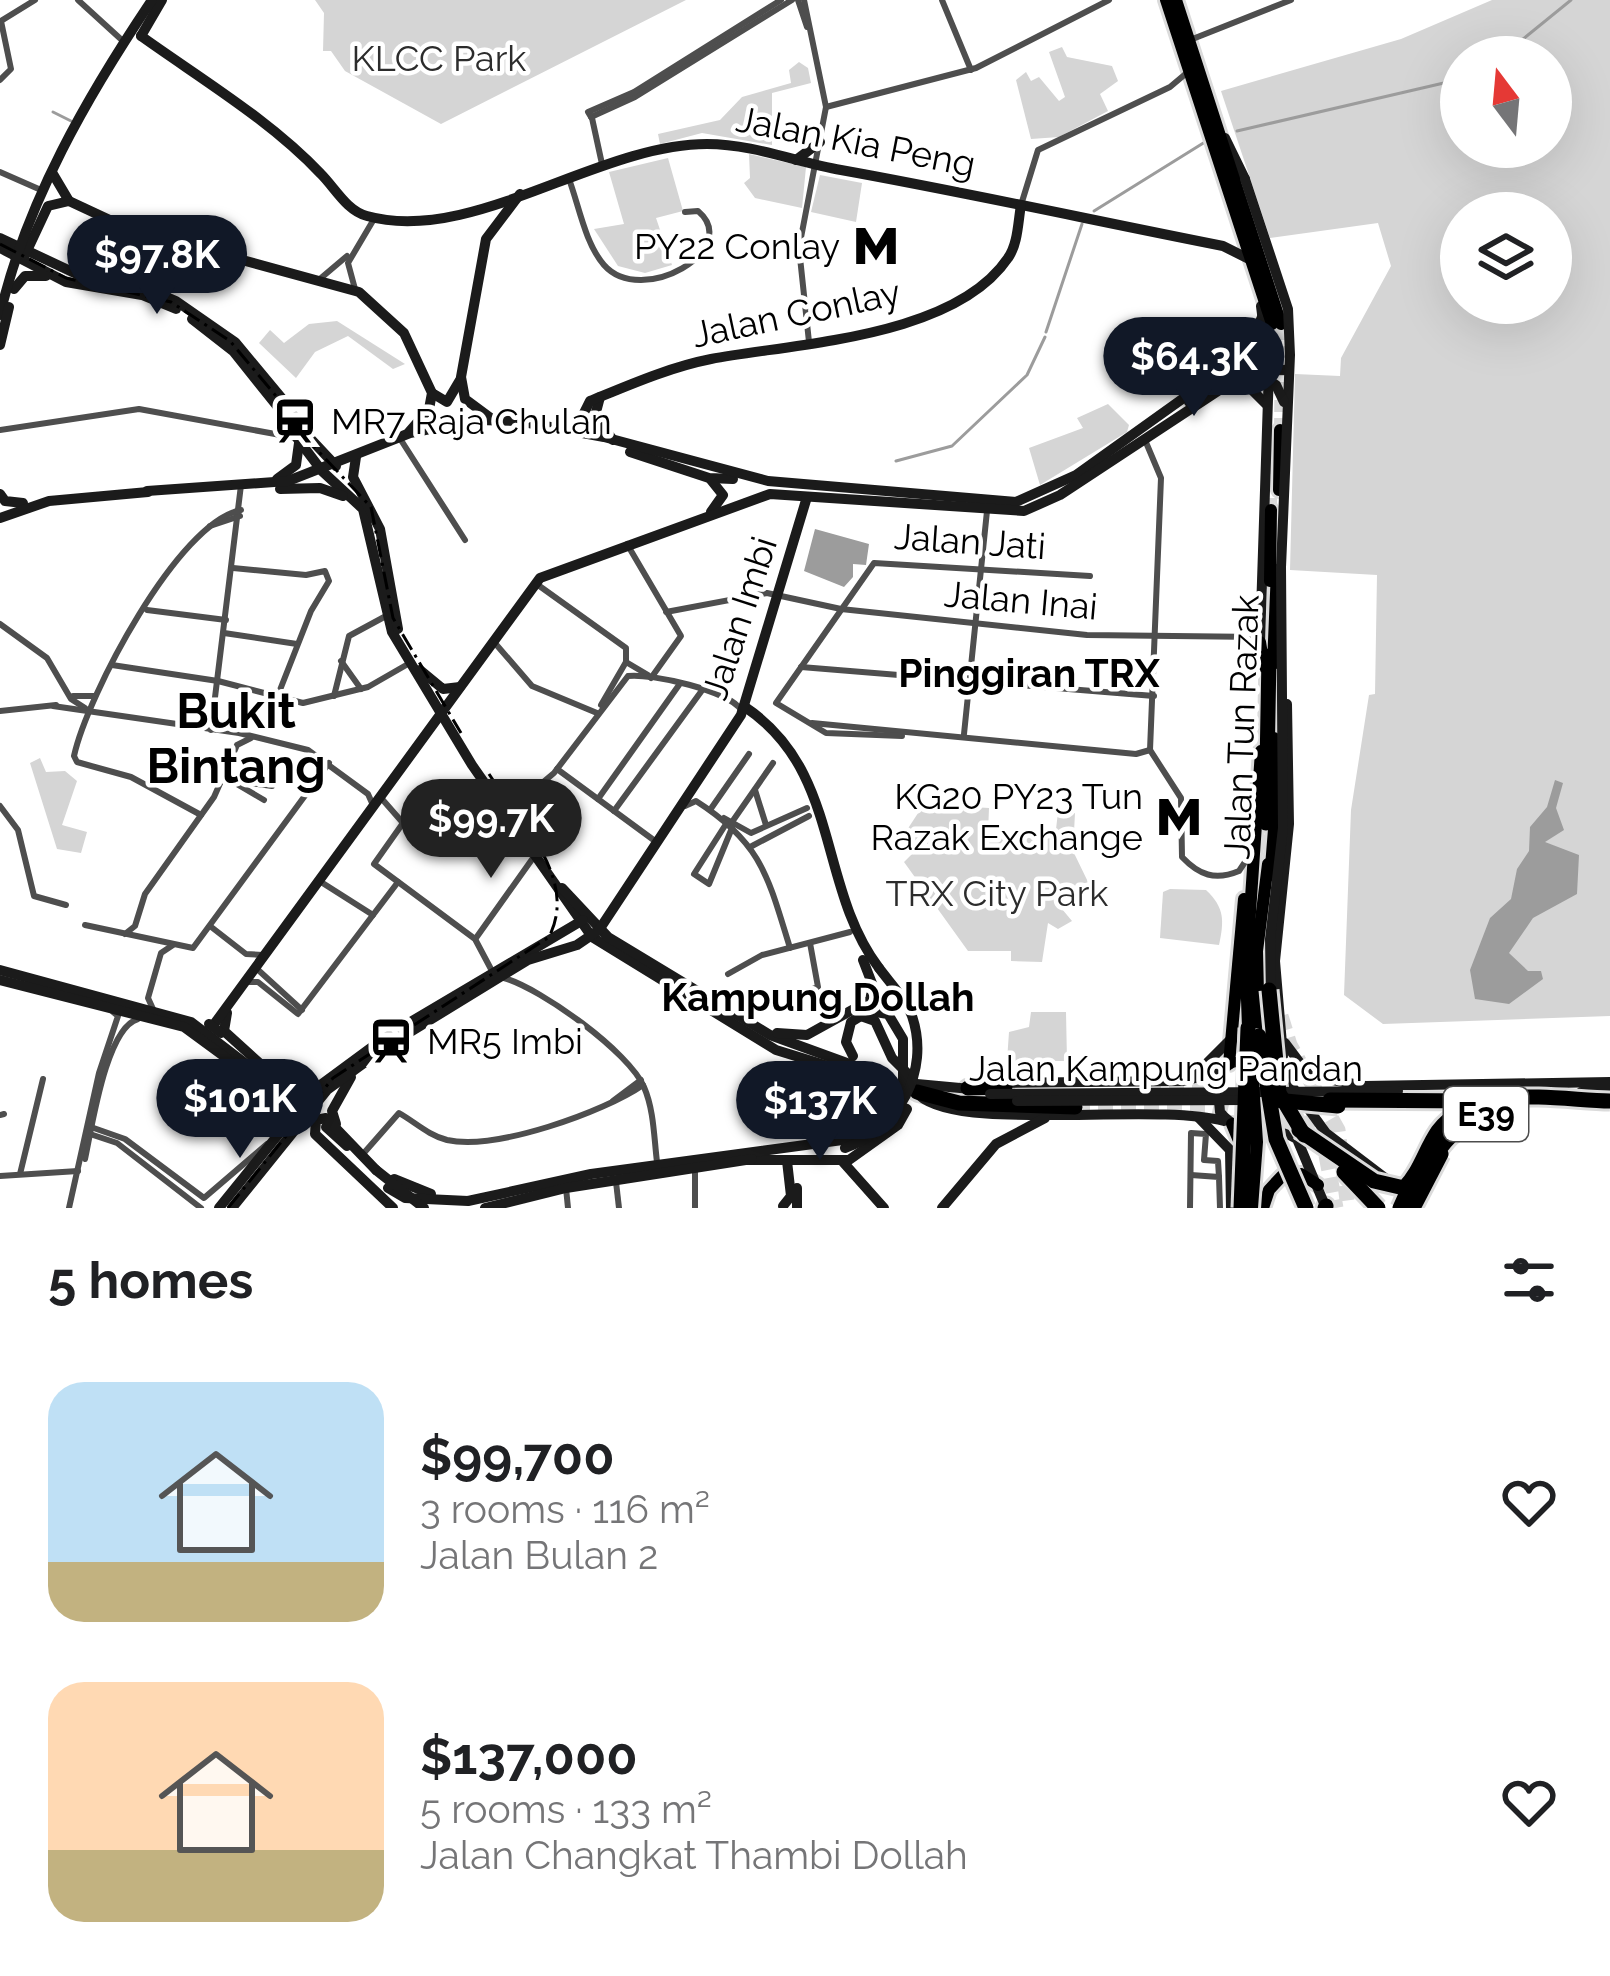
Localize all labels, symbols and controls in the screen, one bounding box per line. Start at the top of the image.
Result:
north arrow [1440,36,1572,168]
map controls [1440,36,1572,324]
park label: KLCC Park [352,37,526,79]
street label: Jalan Kia Peng [733,97,979,185]
button: layers [1440,192,1572,324]
pin: $97.8K [59,215,255,317]
metro station icon: PY22 Conlay [851,221,901,271]
place label: PY22 Conlay [634,225,840,267]
text: $97.8K [94,231,220,277]
street label: Jalan Conlay [688,270,904,356]
pin: $64.3K [1096,317,1292,419]
text: $64.3K [1130,333,1258,379]
station icon: MR7 Raja Chulan [270,396,320,446]
place label: MR7 Raja Chulan [331,400,612,442]
street label: Jalan Jati [893,515,1047,567]
street label: Jalan Imbi [693,531,785,705]
street label: Jalan Inai [943,572,1099,628]
street label: Jalan Tun Razak [1215,594,1267,860]
district label: Pinggiran TRX [898,650,1161,696]
district label: Bukit Bintang [146,683,326,794]
place label: KG20 PY23 Tun Razak Exchange [871,775,1143,858]
pin: $99.7K [393,779,589,881]
metro station icon: KG20 PY23 Tun Razak Exchange [1154,792,1204,842]
text: $99.7K [428,795,554,841]
park label: TRX City Park [886,872,1108,914]
district label: Kampung Dollah [661,974,975,1020]
station icon: MR5 Imbi [366,1016,416,1066]
place label: MR5 Imbi [427,1020,583,1062]
street label: Jalan Kampung Pandan [969,1047,1363,1089]
pin: $101K [156,1059,324,1161]
pin: $137K [736,1061,904,1163]
text: $101K [183,1075,297,1121]
text: $137K [763,1077,877,1123]
road number: E39 [1444,1087,1528,1141]
icon: filters [1496,1247,1562,1313]
text: 5 homes [48,1250,253,1310]
text: $99,700 [420,1426,614,1486]
icon: home [144,1430,288,1574]
icon: heart [1496,1469,1562,1535]
text: 3 rooms · 116 m² [420,1486,710,1532]
text: Jalan Bulan 2 [420,1532,658,1578]
text: $137,000 [420,1726,638,1786]
icon: home [144,1730,288,1874]
icon: heart [1496,1769,1562,1835]
text: 5 rooms · 133 m² [420,1786,712,1832]
text: Jalan Changkat Thambi Dollah [420,1832,968,1878]

